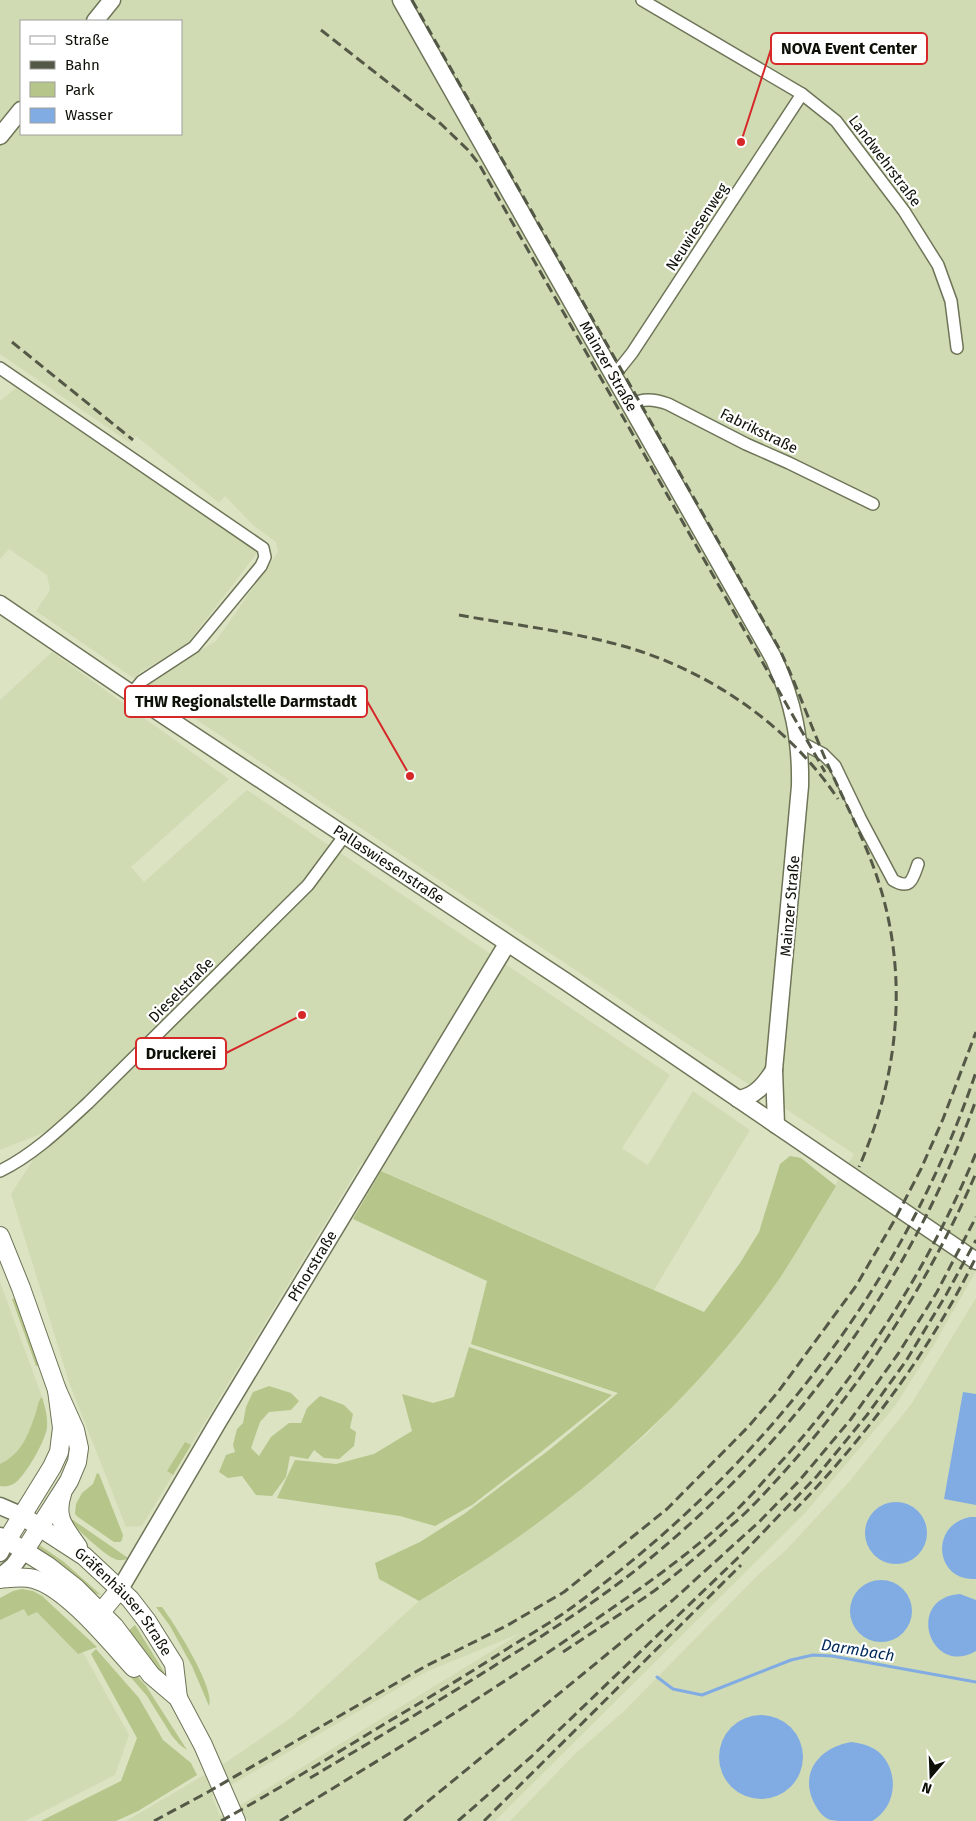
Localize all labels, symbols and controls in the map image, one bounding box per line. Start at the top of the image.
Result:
legend [20,20,182,135]
text: Straße [65,31,109,49]
callout: NOVA Event Center [771,33,927,64]
text: NOVA Event Center [781,39,918,58]
text: Bahn [65,56,100,74]
text: Park [65,81,95,99]
text: Wasser [65,106,113,124]
street label: Landwehrstraße [845,112,925,210]
street label: Neuwiesenweg [662,180,732,274]
street label: Mainzer Straße [576,318,641,415]
street label: Fabrikstraße [717,404,801,458]
callout: THW Regionalstelle Darmstadt [125,686,367,717]
text: THW Regionalstelle Darmstadt [135,692,358,711]
street label: Pallaswiesenstraße [330,821,448,908]
street label: Mainzer Straße [777,855,803,957]
street label: Dieselstraße [145,954,217,1026]
callout: Druckerei [136,1038,226,1069]
text: Druckerei [146,1044,216,1063]
street label: Pfnorstraße [284,1227,341,1305]
street label: Gräfenhäuser Straße [71,1543,176,1659]
water label: Darmbach [820,1635,896,1665]
north arrow [906,1751,956,1801]
text: N [920,1778,934,1797]

